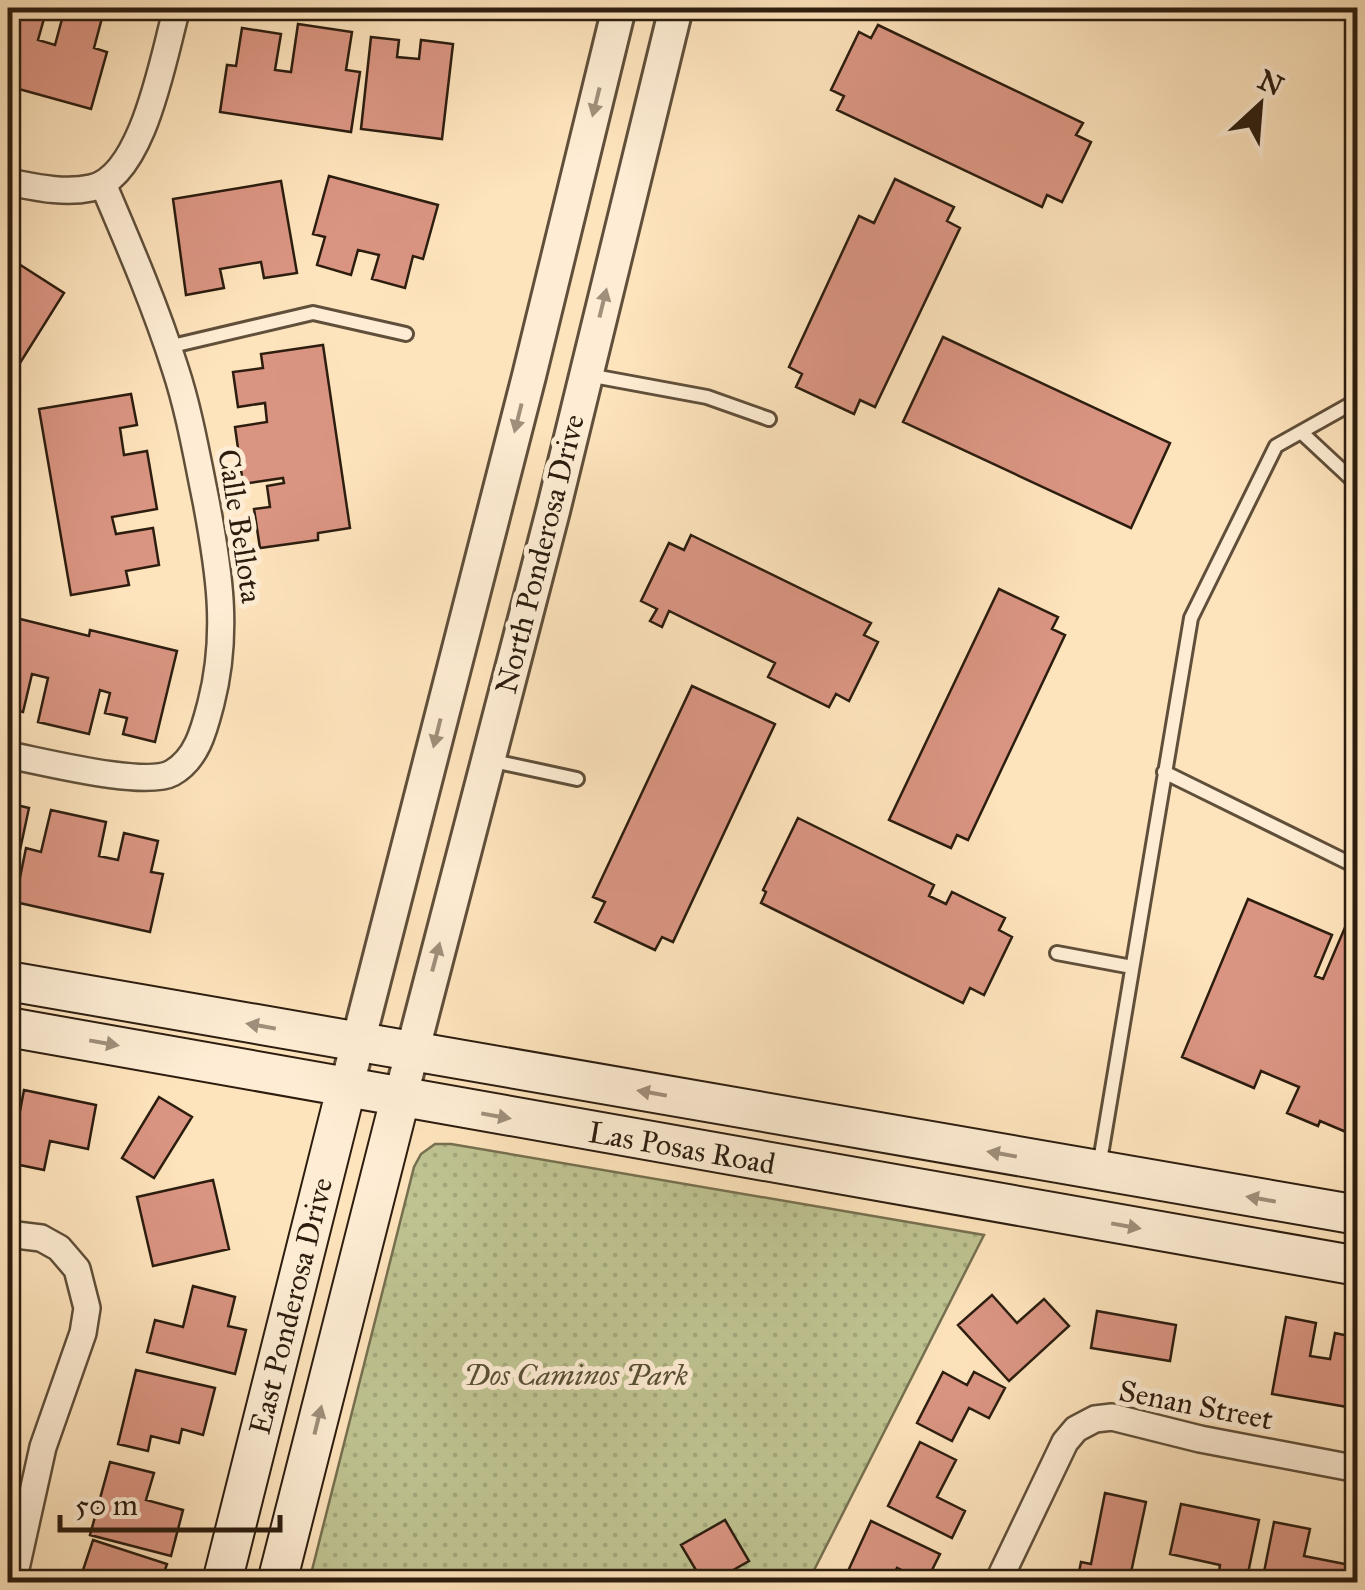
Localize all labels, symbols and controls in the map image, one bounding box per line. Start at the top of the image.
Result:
north arrow [1210,55,1310,155]
text: N [1252,62,1289,104]
one-way arrow [587,87,603,118]
one-way arrow [596,287,612,318]
one-way arrow [510,403,525,434]
street label: North Ponderosa Drive [488,411,592,697]
street label: Calle Bellota [210,446,270,606]
one-way arrow [429,718,444,749]
one-way arrow [428,941,444,972]
one-way arrow [245,1018,277,1033]
one-way arrow [88,1036,120,1051]
one-way arrow [636,1085,667,1100]
one-way arrow [480,1109,512,1124]
street label: Las Posas Road [586,1114,778,1182]
one-way arrow [986,1146,1018,1161]
street label: East Ponderosa Drive [242,1174,340,1438]
one-way arrow [1245,1191,1277,1206]
one-way arrow [1111,1219,1142,1234]
park label: Dos Caminos Park [464,1357,688,1393]
street label: Senan Street [1116,1372,1276,1438]
one-way arrow [311,1404,326,1435]
scale bar [60,1470,280,1532]
text: 50 m [75,1487,138,1523]

